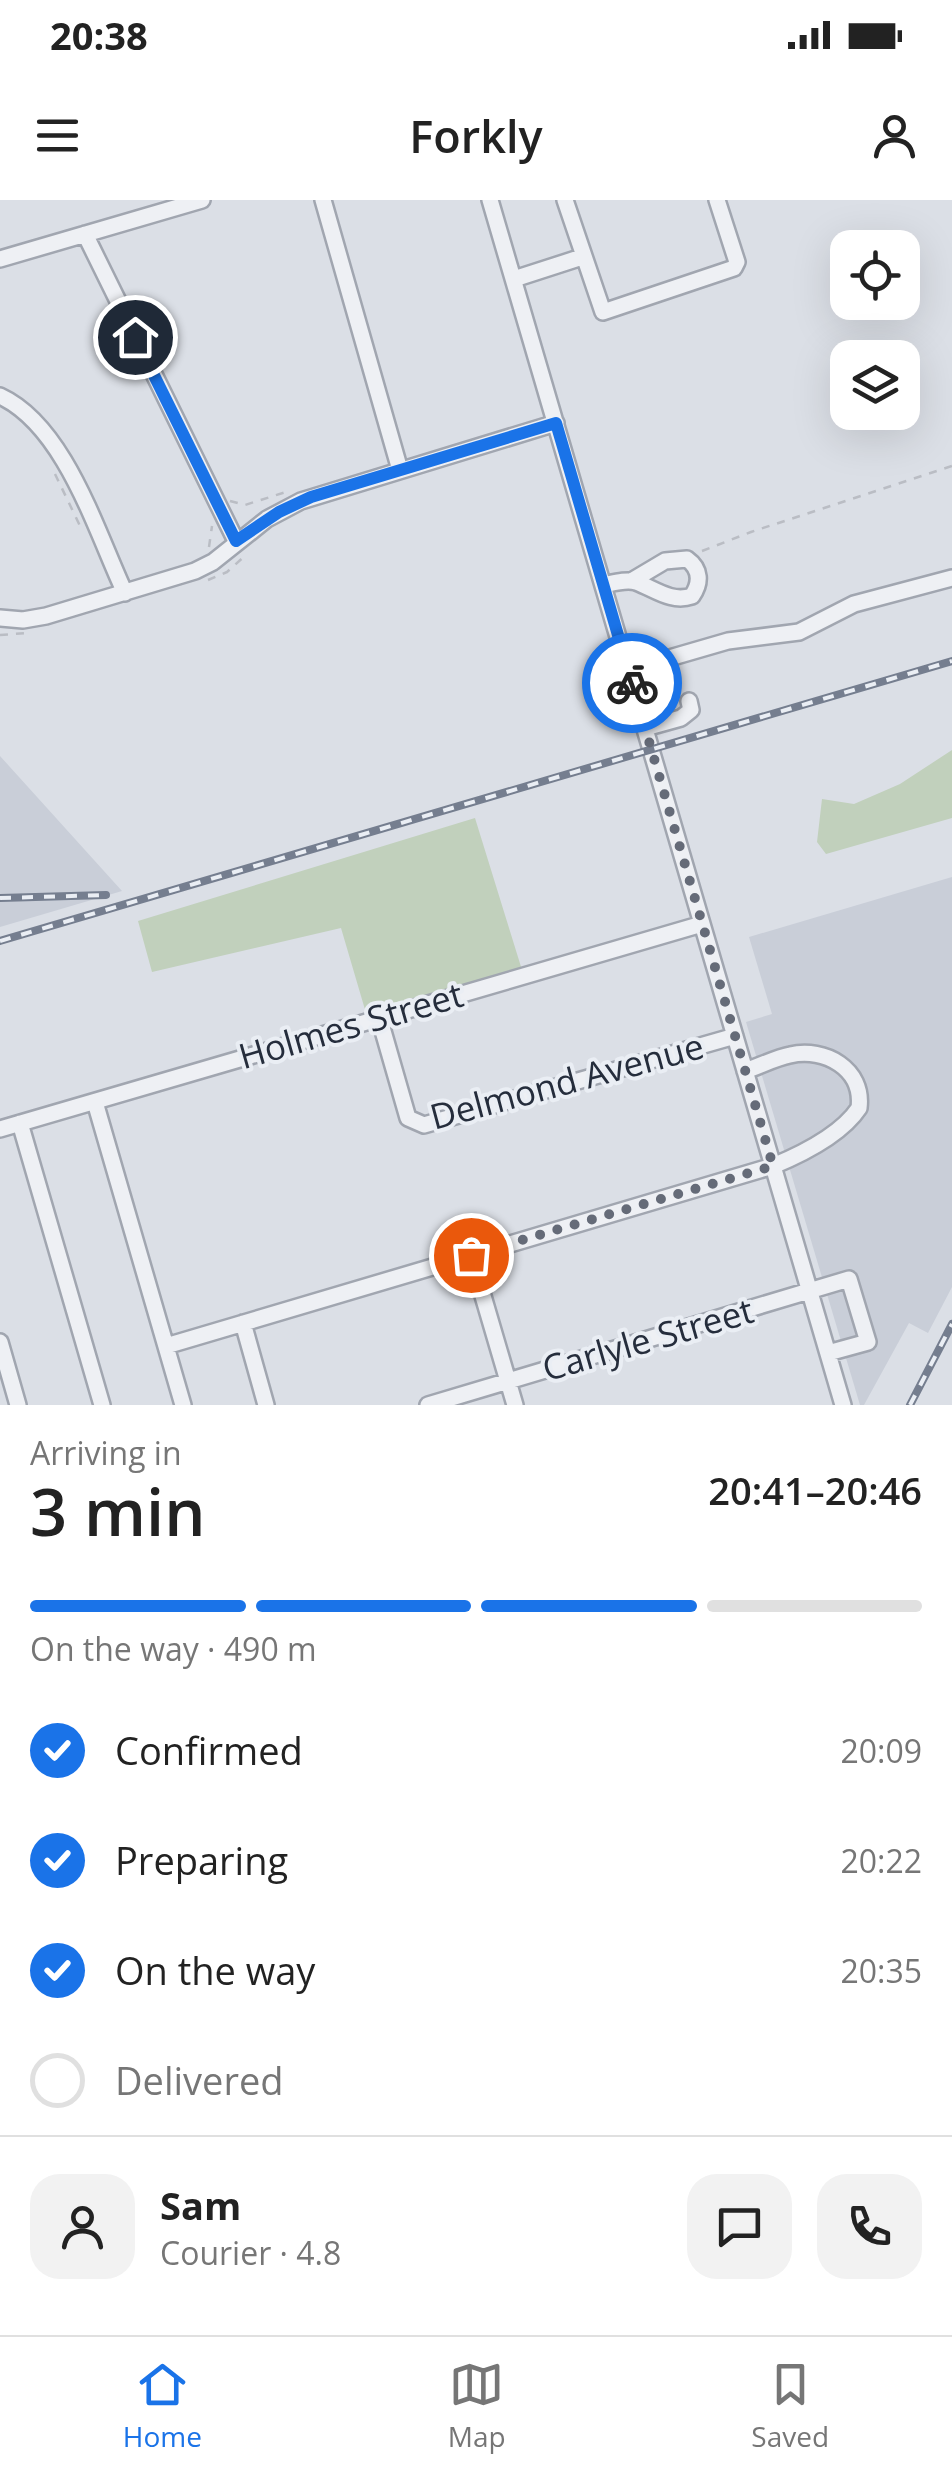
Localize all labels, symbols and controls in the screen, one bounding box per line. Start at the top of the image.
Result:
text: 20:38 [50,9,148,61]
text: Forkly [409,105,543,166]
icon: menu [30,108,85,163]
icon: person [867,108,922,163]
map controls [830,230,920,430]
button: locate [830,230,920,320]
pin [93,295,178,380]
icon: home [108,310,163,365]
button: layers [830,340,920,430]
courier [582,633,682,733]
icon: bike [605,656,660,711]
street label: Holmes Street [233,970,468,1079]
street label: Delmond Avenue [425,1021,708,1140]
pin [429,1213,514,1298]
icon: bag [444,1228,499,1283]
street label: Carlyle Street [537,1286,759,1391]
text: Arriving in [30,1431,182,1474]
text: 20:41–20:46 [708,1464,922,1516]
text: 3 min [30,1467,205,1555]
text: On the way · 490 m [30,1627,317,1670]
icon: check [30,1723,85,1778]
text: Confirmed [115,1724,303,1776]
text: 20:09 [840,1729,922,1772]
icon: check [30,1833,85,1888]
text: Preparing [115,1834,288,1886]
text: 20:22 [840,1839,922,1882]
icon: check [30,1943,85,1998]
text: On the way [115,1944,315,1996]
text: 20:35 [840,1949,922,1992]
text: Delivered [115,2054,284,2106]
button: person [30,2174,135,2279]
button: chat [687,2174,792,2279]
button: phone [817,2174,922,2279]
text: Sam [160,2179,241,2231]
text: Courier · 4.8 [160,2231,341,2274]
tab: Home [123,2357,202,2455]
tab: Map [448,2357,506,2455]
tab: Saved [751,2357,829,2455]

